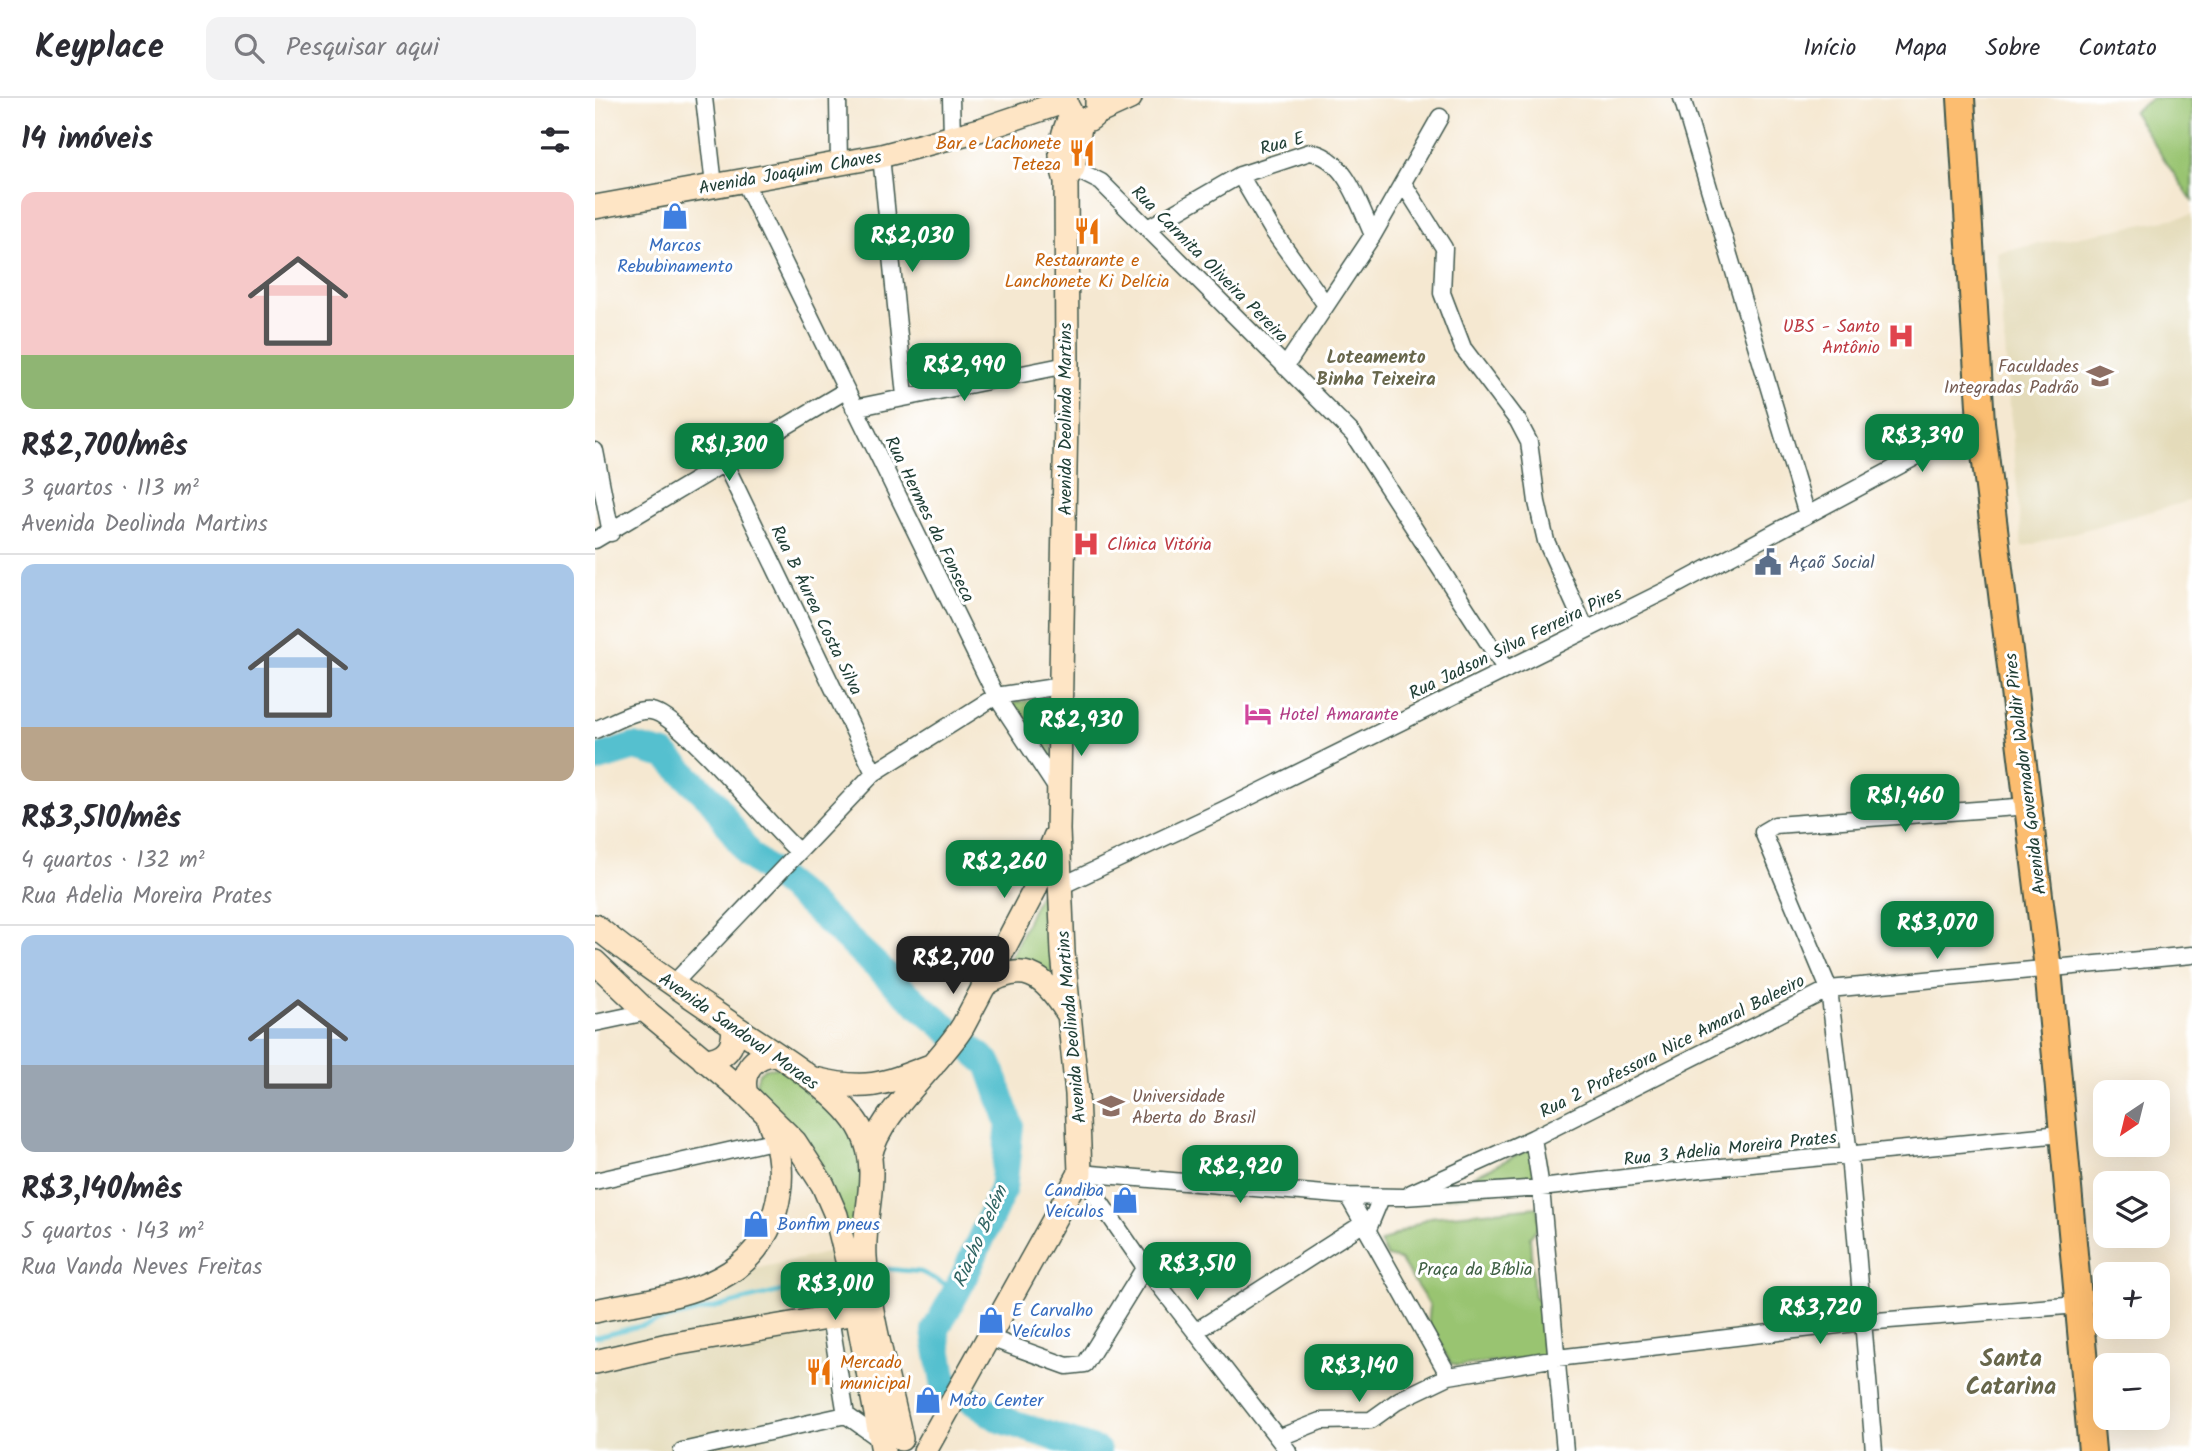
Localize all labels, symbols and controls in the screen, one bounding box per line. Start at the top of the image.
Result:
search box [206,17,696,80]
text: Keyplace [35,22,164,75]
text: Pesquisar aqui [286,27,439,69]
icon: search [230,29,268,67]
text: Início [1803,29,1856,68]
text: Mapa [1894,29,1947,68]
text: Sobre [1985,29,2040,68]
text: Contato [2078,29,2157,68]
text: 14 imóveis [21,116,153,164]
icon: filters [536,121,574,159]
street label: Rua E [1257,124,1308,164]
place label: Bar e Lachonete Teteza [936,130,1061,180]
restaurant icon: Bar e Lachonete Teteza [1067,138,1097,168]
street label: Avenida Joaquim Chaves [696,143,884,204]
street label: Rua Carmita Oliveira Pereira [1123,179,1295,351]
shop icon: Marcos Rebubinamento [660,201,690,231]
pin: R$2,030 [847,214,977,274]
restaurant icon: Restaurante e Lanchonete Ki Delícia [1072,216,1102,246]
text: R$2,030 [870,219,954,255]
place label: Marcos Rebubinamento [617,232,733,282]
icon: home [235,238,361,364]
place label: Restaurante e Lanchonete Ki Delícia [1005,247,1169,297]
place label: UBS - Santo Antônio [1783,313,1880,363]
hospital icon: UBS - Santo Antônio [1886,321,1916,351]
street label: Avenida Deolinda Martins [1052,322,1081,516]
district label: Loteamento Binha Teixeira [1316,343,1436,395]
pin: R$2,990 [899,344,1029,403]
text: R$2,990 [923,348,1005,384]
place label: Faculdades Integradas Padrão [1944,353,2079,403]
school or university icon: Faculdades Integradas Padrão [2085,361,2115,391]
pin: R$3,390 [1857,414,1987,474]
text: R$3,390 [1881,419,1963,455]
text: R$2,700/mês [21,423,188,471]
pin: R$1,300 [664,424,794,483]
text: R$1,300 [691,428,767,464]
street label: Rua Hermes da Fonseca [876,431,982,608]
text: 3 quartos · 113 m² [21,471,199,507]
text: Avenida Deolinda Martins [21,507,268,543]
street label: Rua B Áurea Costa Silva [762,521,870,701]
hospital icon: Clínica Vitória [1071,529,1101,559]
place label: Clínica Vitória [1107,531,1212,560]
public building icon: Açaõ Social [1753,547,1783,577]
place label: Açaõ Social [1789,549,1875,578]
street label: Rua Jadson Silva Ferreira Pires [1404,580,1627,709]
icon: home [235,610,361,736]
street label: Avenida Governador Waldir Pires [1997,651,2056,896]
pin: R$2,930 [1016,698,1146,758]
hotel icon: Hotel Amarante [1243,699,1273,729]
place label: Hotel Amarante [1279,701,1399,730]
text: R$2,930 [1040,703,1122,739]
pin: R$1,460 [1840,774,1970,834]
text: R$1,460 [1866,779,1944,815]
text: R$3,510/mês [21,795,181,843]
pin: R$2,260 [939,840,1069,900]
text: 4 quartos · 132 m² [21,843,205,879]
text: R$2,260 [962,845,1046,881]
text: Rua Adelia Moreira Prates [21,879,272,915]
pin: R$3,070 [1872,902,2002,961]
text: R$3,070 [1897,906,1977,942]
street label: Avenida Deolinda Martins [1050,929,1095,1124]
pin: R$2,700 [888,936,1018,996]
text: R$2,700 [912,941,994,977]
street label: Avenida Sandoval Moraes [652,966,825,1099]
street label: Rua 2 Professora Nice Amaral Baleeiro [1535,967,1811,1127]
icon: home [235,981,361,1107]
north arrow [2093,1080,2170,1157]
map controls [2093,1080,2170,1430]
place label: Universidade Aberta do Brasil [1132,1083,1256,1133]
school or university icon: Universidade Aberta do Brasil [1096,1091,1126,1121]
street label: Rua 3 Adelia Moreira Prates [1622,1124,1838,1175]
pin: R$2,920 [1175,1146,1305,1205]
text: R$2,920 [1198,1150,1282,1186]
text: R$3,140/mês [21,1166,183,1214]
button: layers [2093,1171,2170,1248]
place label: Candiba Veículos [1044,1177,1104,1227]
water label: Riacho Belém [945,1180,1017,1292]
shop icon: Candiba Veículos [1110,1185,1140,1215]
shop icon: Bonfim pneus [741,1209,771,1239]
place label: Bonfim pneus [777,1211,880,1240]
text: 5 quartos · 143 m² [21,1214,204,1250]
pin: R$3,510 [1132,1242,1262,1302]
text: R$3,510 [1159,1247,1235,1283]
text: Rua Vanda Neves Freitas [21,1250,262,1286]
park label: Praça da Bíblia [1418,1256,1532,1285]
pin: R$3,010 [770,1262,900,1322]
button: + [2093,1262,2170,1339]
text: R$3,010 [797,1267,873,1303]
pin: R$3,720 [1755,1286,1885,1346]
text: R$3,720 [1779,1291,1861,1327]
place label: E Carvalho Veículos [1012,1297,1093,1347]
shop icon: E Carvalho Veículos [976,1305,1006,1335]
district label: Santa Catarina [1966,1340,2056,1407]
pin: R$3,140 [1294,1344,1424,1404]
place label: Mercado municipal [840,1349,911,1399]
text: R$3,140 [1320,1349,1398,1385]
button: − [2093,1353,2170,1430]
restaurant icon: Mercado municipal [804,1357,834,1387]
shop icon: Moto Center [913,1385,943,1415]
place label: Moto Center [949,1387,1044,1416]

